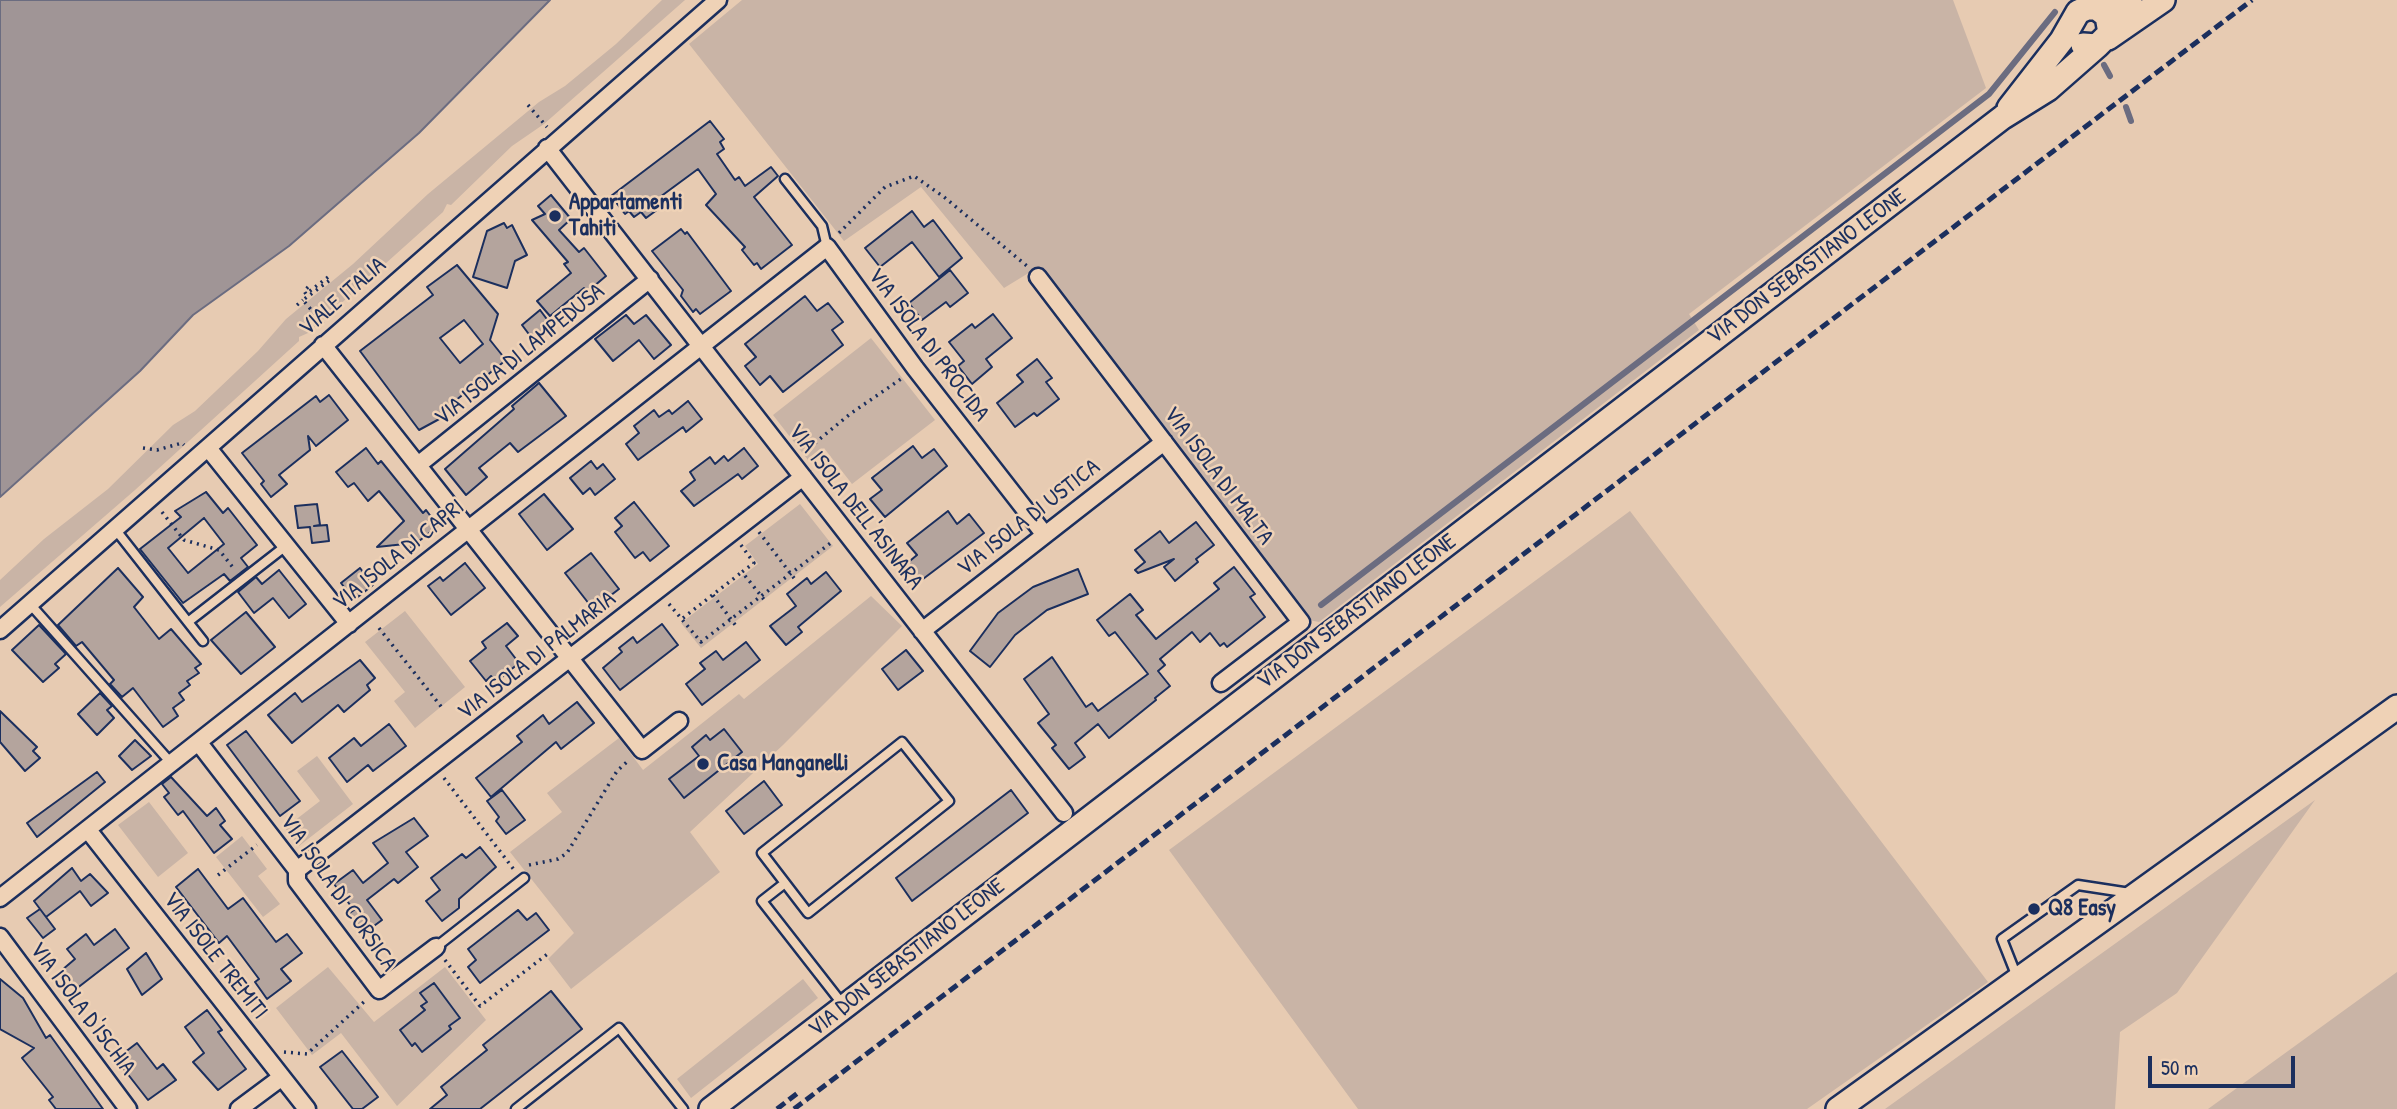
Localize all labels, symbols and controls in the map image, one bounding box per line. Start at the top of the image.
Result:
street label: VIA DON SEBASTIANO LEONE [1702,183,1912,351]
place label: Appartamenti Tahiti [569,189,683,243]
marker: Appartamenti Tahiti [547,208,563,224]
street label: VIALE ITALIA [294,252,392,342]
street label: VIA ISOLA DI PROCIDA [861,263,995,427]
street label: VIA ISOLA DI LAMPEDUSA [430,278,610,432]
street label: VIA ISOLA DI MALTA [1157,402,1279,550]
street label: VIA ISOLA DELL'ASINARA [782,419,928,595]
street label: VIA ISOLA DI USTICA [952,454,1106,582]
street label: VIA ISOLA DI CAPRI [328,494,470,616]
street label: VIA DON SEBASTIANO LEONE [1252,528,1462,696]
street label: VIA ISOLA DI PALMARIA [452,586,622,726]
place label: Casa Manganelli [717,750,849,778]
marker: Casa Manganelli [695,756,711,772]
street label: VIA ISOLA DI CORSICA [273,809,403,977]
street label: VIA DON SEBASTIANO LEONE [803,873,1011,1043]
street label: VIA ISOLE TREMITI [157,887,273,1025]
place label: Q8 Easy [2048,895,2116,923]
marker: Q8 Easy [2026,901,2042,917]
street label: VIA ISOLA D'ISCHIA [23,937,141,1081]
scale bar [2152,1042,2299,1086]
text: 50 m [2161,1053,2198,1082]

